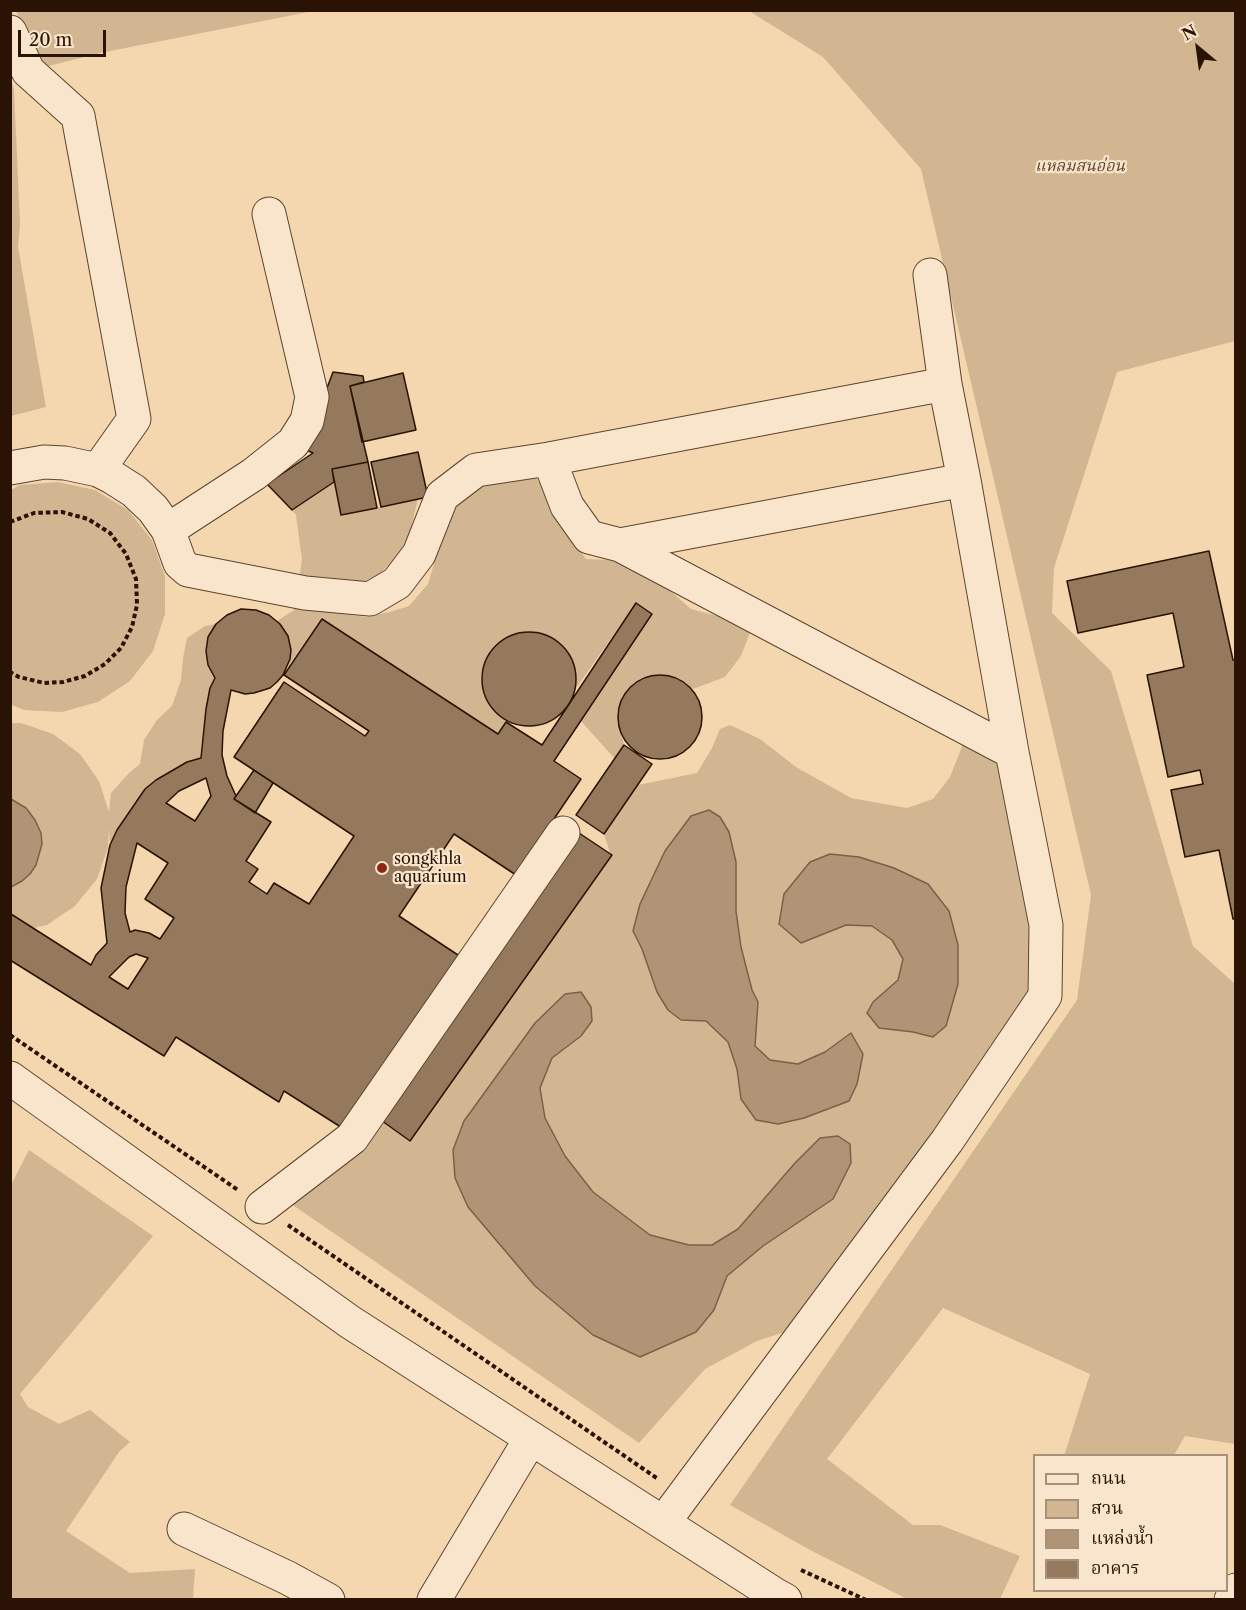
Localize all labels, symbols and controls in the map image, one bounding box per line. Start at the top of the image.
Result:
scale bar [21,18,110,56]
north arrow [1168,18,1228,78]
text: N [1178,20,1200,44]
text: 20 m [29,29,72,51]
park label: แหลมสนอ่อน [1035,156,1125,176]
place label: songkhla aquarium [394,849,467,887]
marker: songkhla aquarium [375,861,389,875]
legend [1033,1454,1228,1592]
text: ถนน [1091,1467,1126,1489]
text: สวน [1091,1497,1123,1519]
text: แหล่งน้ำ [1091,1527,1154,1549]
text: อาคาร [1091,1557,1140,1579]

